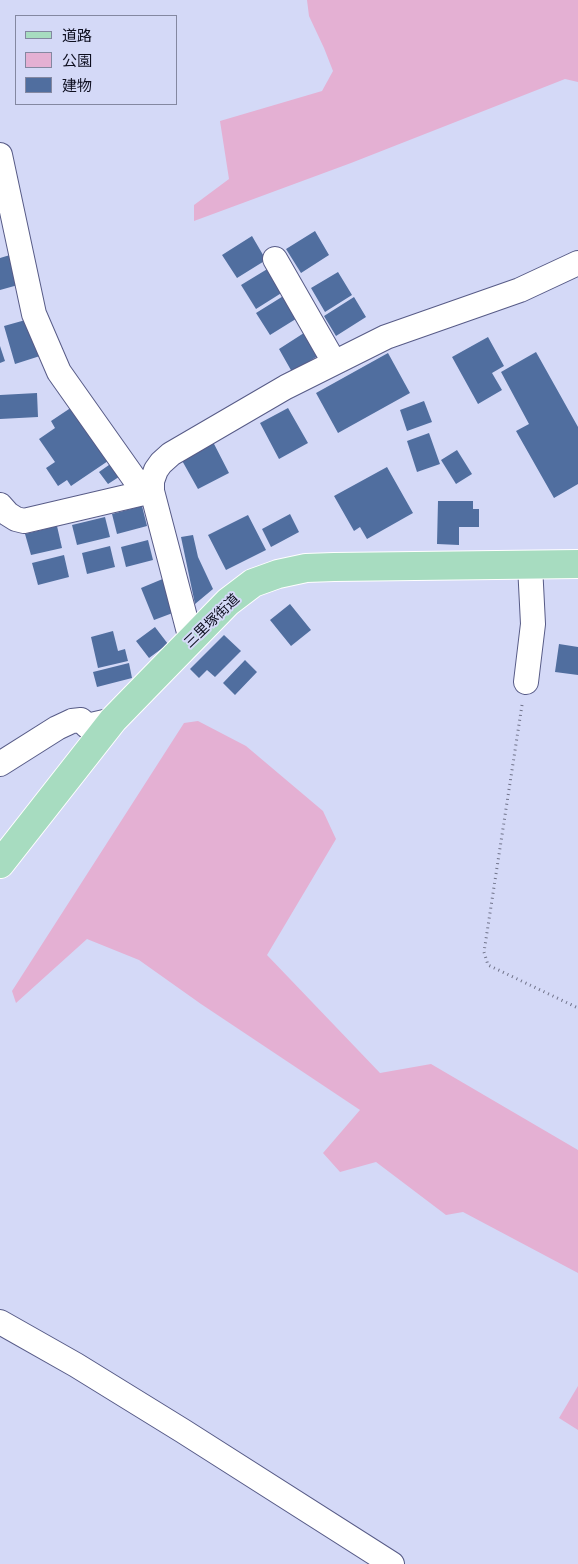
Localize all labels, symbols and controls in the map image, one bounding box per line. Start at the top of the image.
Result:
legend [15,15,178,105]
text: 道路 [62,26,92,45]
text: 公園 [62,51,92,70]
text: 建物 [62,76,92,95]
street label: 三里塚街道 [181,591,243,651]

